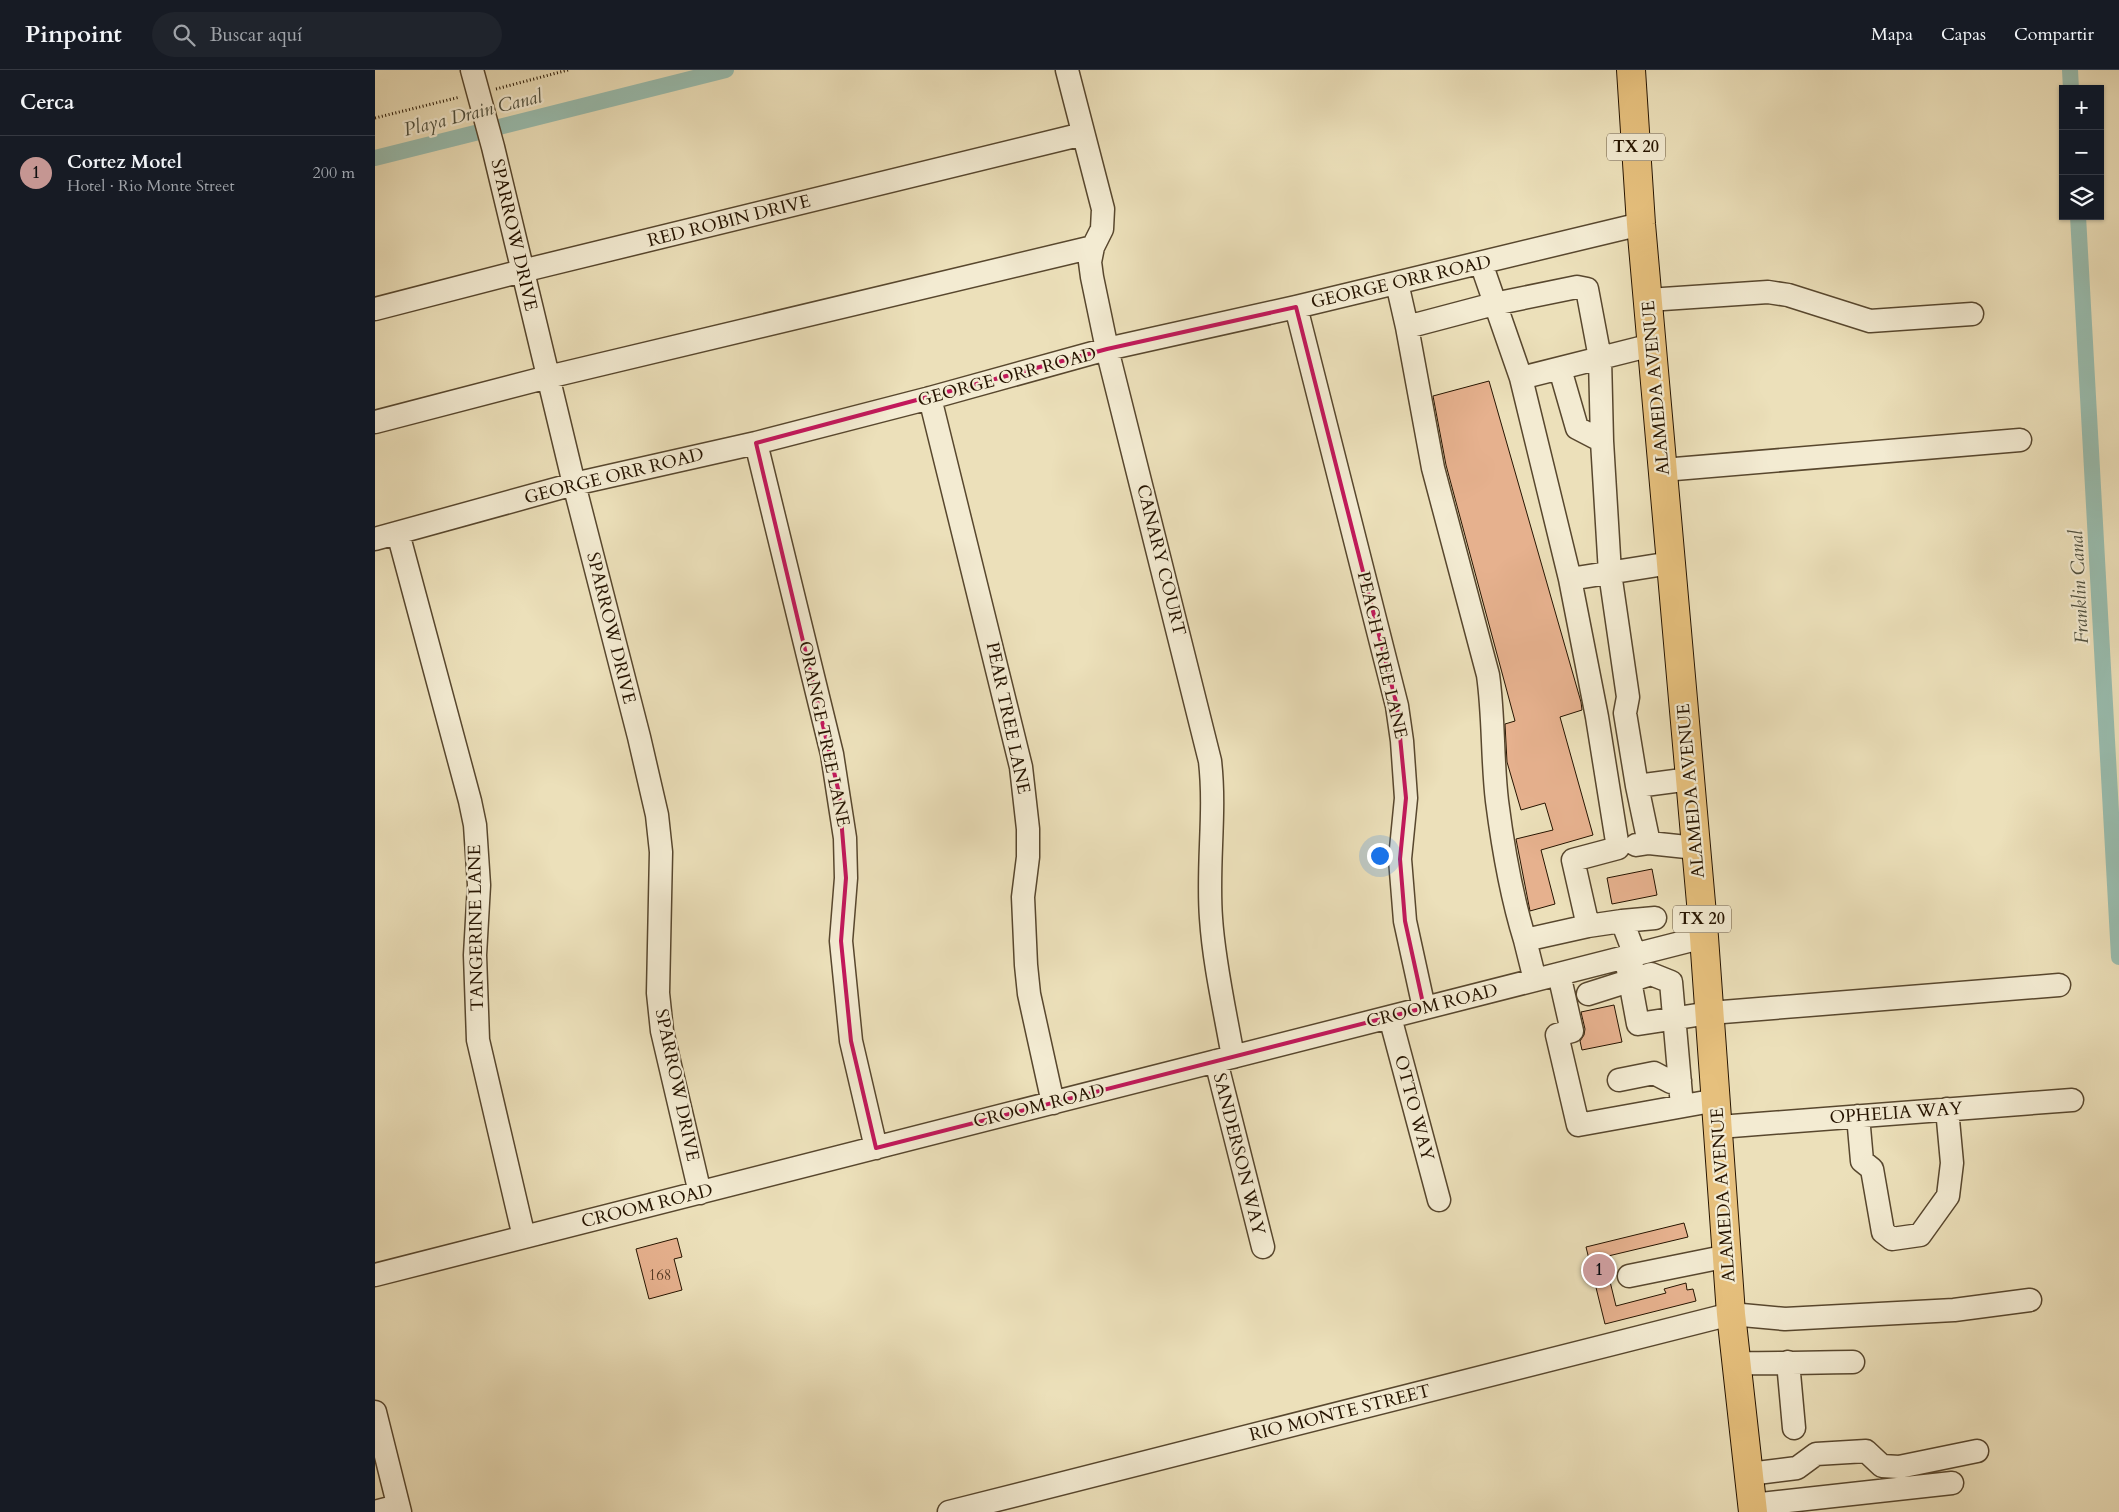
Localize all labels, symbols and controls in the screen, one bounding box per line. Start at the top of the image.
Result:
search box [152,12,502,57]
text: Pinpoint [25,18,122,51]
icon: search [170,21,198,49]
text: Buscar aquí [210,22,302,48]
text: Mapa [1871,22,1913,47]
text: Capas [1941,22,1986,47]
text: Compartir [2014,22,2094,47]
water label: Playa Drain Canal [401,83,546,143]
map controls [2059,85,2104,220]
button: + [2059,85,2104,130]
text: Cerca [20,88,74,117]
button: − [2059,130,2104,175]
road number: TX 20 [1607,134,1665,160]
text: Cortez Motel [67,149,182,175]
street label: SPARROW DRIVE [484,157,544,313]
text: 1 [32,162,40,184]
text: 200 m [313,162,355,184]
text: Hotel · Rio Monte Street [67,175,235,197]
button: layers [2059,175,2104,220]
street label: RED ROBIN DRIVE [645,189,813,253]
street label: GEORGE ORR ROAD [1308,249,1494,315]
street label: ALAMEDA AVENUE [1636,300,1676,476]
street label: GEORGE ORR ROAD [915,341,1099,413]
street label: GEORGE ORR ROAD [522,442,706,510]
street label: CANARY COURT [1130,482,1192,638]
water label: Franklin Canal [2063,529,2095,644]
street label: SPARROW DRIVE [580,550,642,706]
street label: PEACH TREE LANE [1351,569,1413,741]
street label: ORANGE TREE LANE [792,639,856,829]
street label: PEAR TREE LANE [980,640,1036,796]
street label: ALAMEDA AVENUE [1671,703,1711,879]
your location [1367,843,1393,869]
street label: TANGERINE LANE [462,844,490,1012]
road number: TX 20 [1673,906,1731,932]
street label: CROOM ROAD [1364,978,1500,1034]
street label: SPARROW DRIVE [649,1006,705,1164]
street label: OTTO WAY [1388,1052,1440,1164]
street label: SANDERSON WAY [1207,1070,1271,1238]
street label: CROOM ROAD [971,1078,1107,1134]
street label: OPHELIA WAY [1829,1096,1964,1130]
street label: ALAMEDA AVENUE [1704,1107,1742,1283]
street label: CROOM ROAD [579,1178,715,1234]
pin: 1 [1583,1251,1615,1289]
house number: 168 [648,1265,672,1285]
street label: RIO MONTE STREET [1247,1378,1433,1448]

